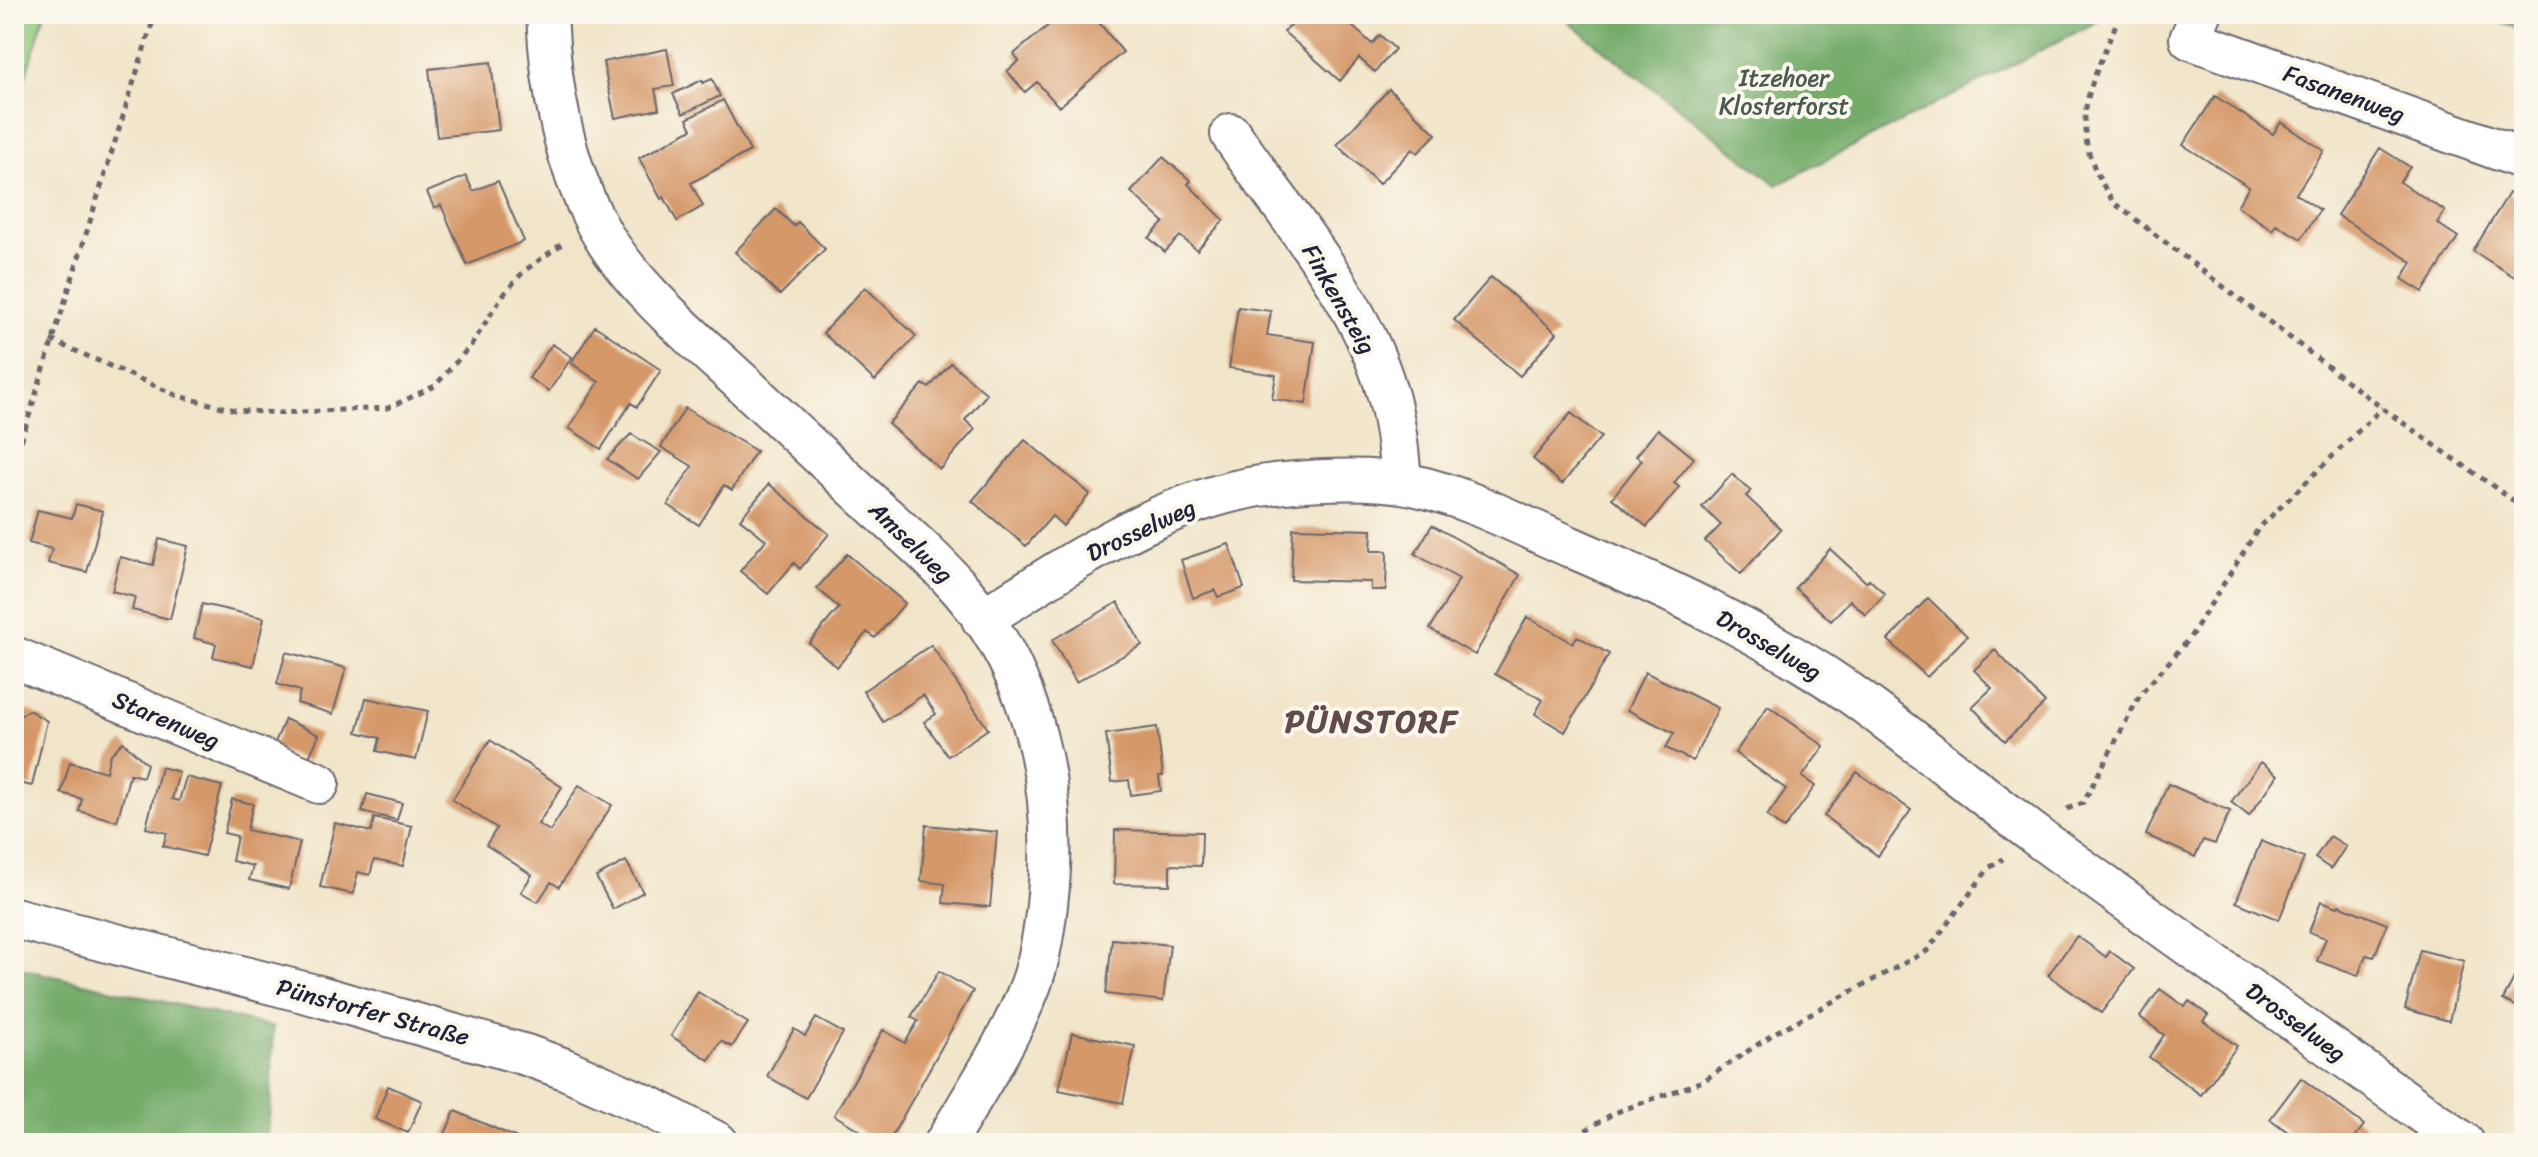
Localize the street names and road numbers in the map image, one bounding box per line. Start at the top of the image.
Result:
street label: Fasanenweg [2277,53,2411,135]
street label: Finkensteig [1290,235,1388,363]
street label: Drosselweg [1079,486,1203,574]
street label: Amselweg [858,490,964,594]
street label: Drosselweg [1708,598,1830,692]
street label: Starenweg [106,679,226,761]
street label: Pünstorfer Straße [272,966,474,1058]
street label: Drosselweg [2236,971,2356,1073]

